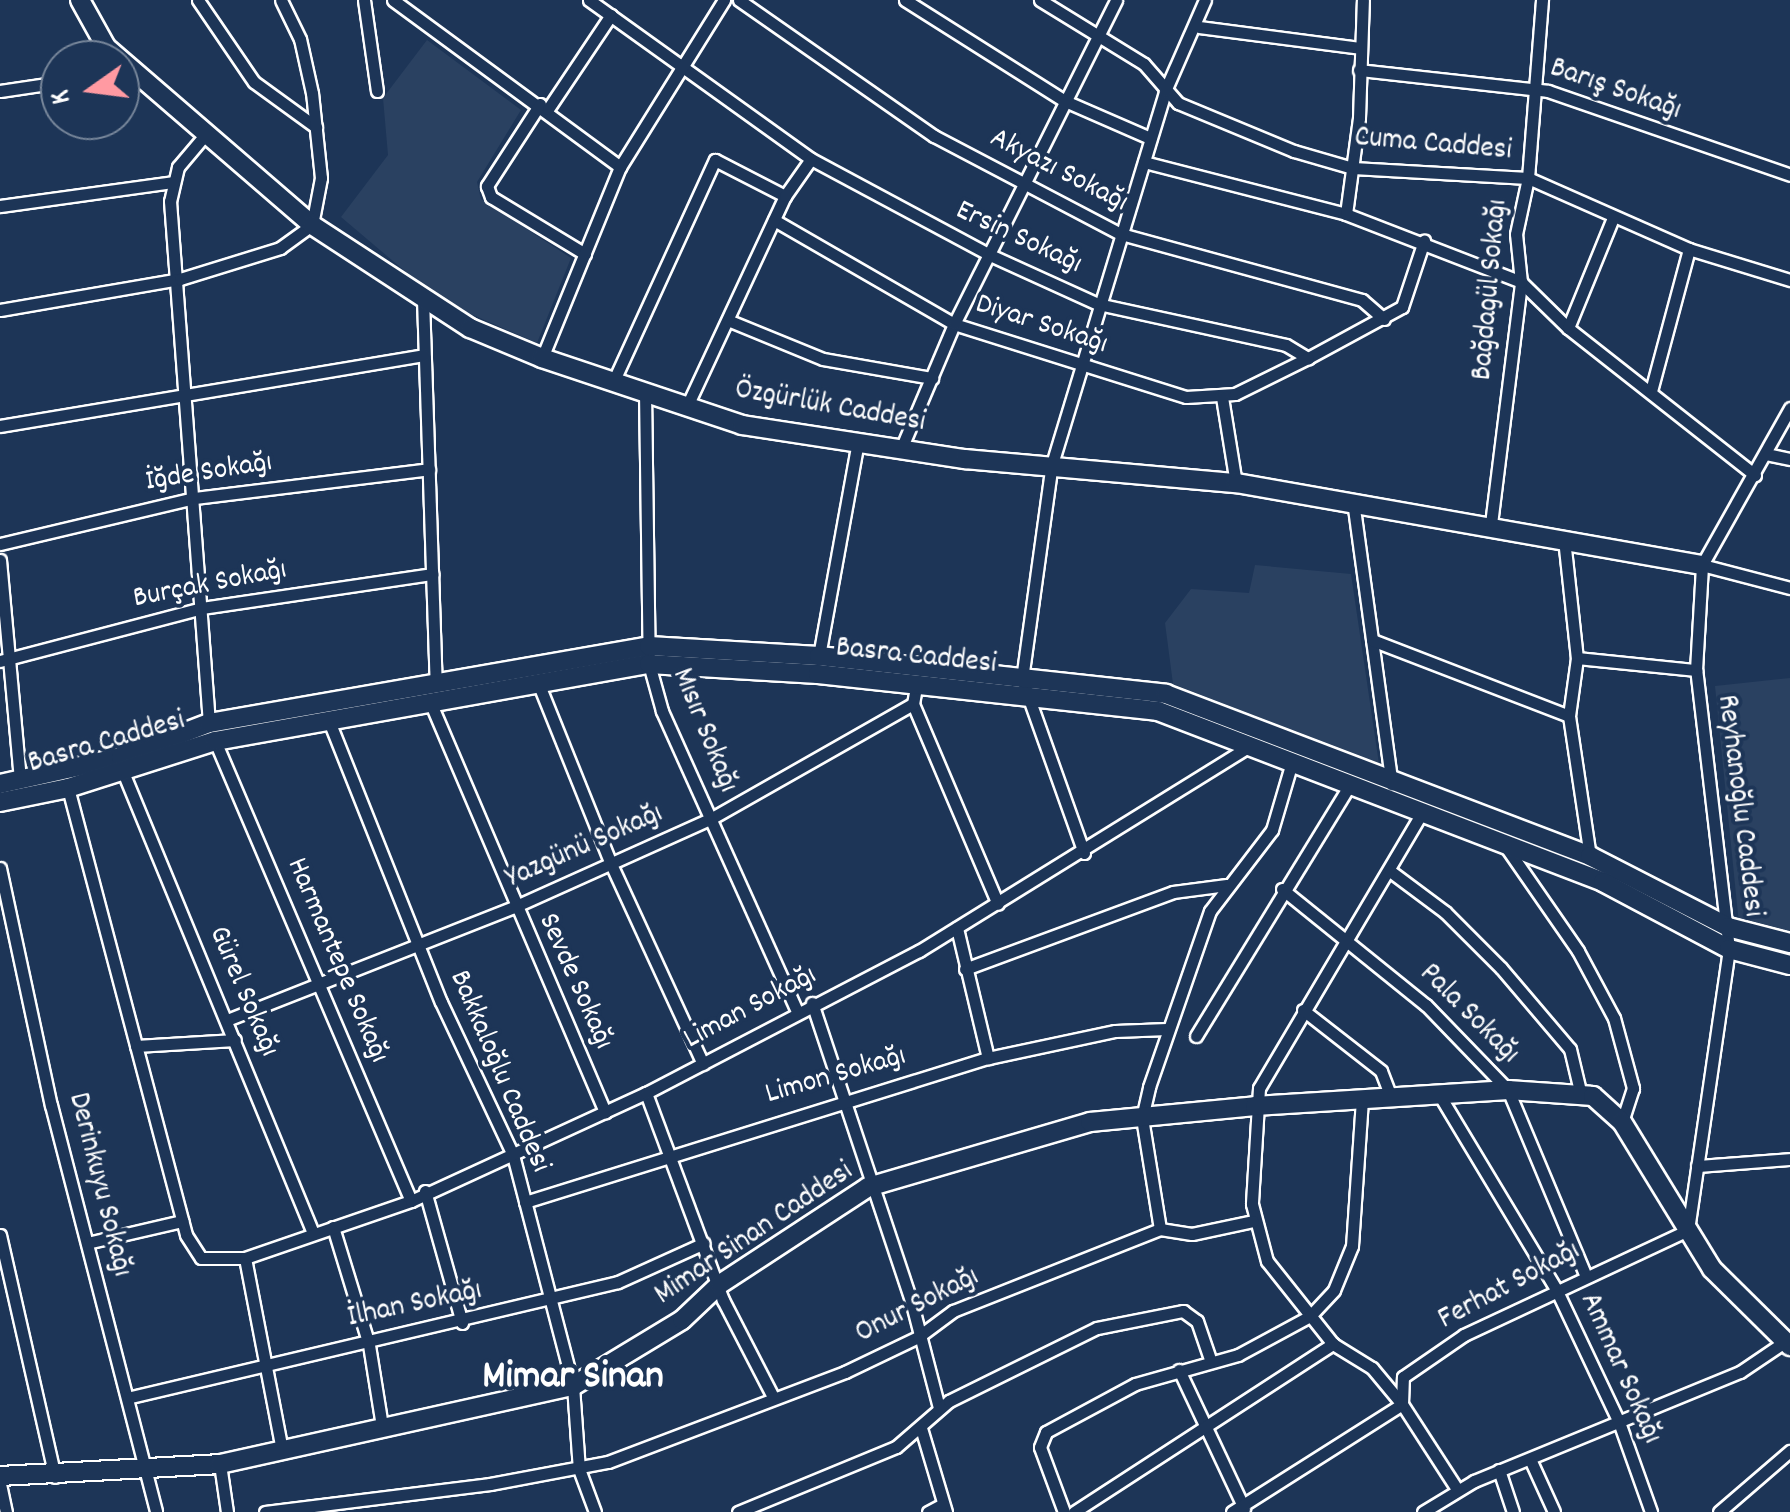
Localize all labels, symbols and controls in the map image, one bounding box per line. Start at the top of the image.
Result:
north arrow [40,40,140,140]
street label: Barış Sokağı [1545,52,1685,130]
text: K [42,86,84,108]
street label: Cuma Caddesi [1353,121,1513,171]
street label: Akyazı Sokağı [983,122,1133,222]
street label: Ersin Sokağı [949,194,1087,284]
street label: Bağdagül Sokağı [1466,198,1518,382]
street label: Diyar Sokağı [970,288,1112,364]
street label: Özgürlük Caddesi [732,374,928,442]
street label: İğde Sokağı [143,446,275,502]
street label: Burçak Sokağı [130,554,290,618]
street label: Basra Caddesi [834,632,998,684]
street label: Mısır Sokağı [662,664,744,798]
street label: Reyhanoğlu Caddesi [1707,693,1769,919]
street label: Basra Caddesi [24,704,190,784]
street label: Yazgünü Sokağı [501,797,669,899]
street label: Harmantepe Sokağı [277,853,395,1069]
street label: Sevde Sokağı [528,909,620,1055]
street label: Gürel Sokağı [198,921,286,1063]
street label: Pala Sokağı [1410,957,1526,1073]
street label: Liman Sokağı [679,959,823,1059]
street label: Bakkaloğlu Caddesi [439,966,557,1178]
street label: Limon Sokağı [762,1040,910,1114]
street label: Derinkuyu Sokağı [58,1089,138,1281]
street label: Mimar Sinan Caddesi [649,1155,861,1315]
street label: Ferhat Sokağı [1433,1235,1587,1339]
street label: Onur Sokağı [850,1261,986,1353]
street label: İlhan Sokağı [345,1274,485,1338]
street label: Ammar Sokağı [1570,1288,1668,1450]
district label: Mimar Sinan [482,1355,664,1403]

